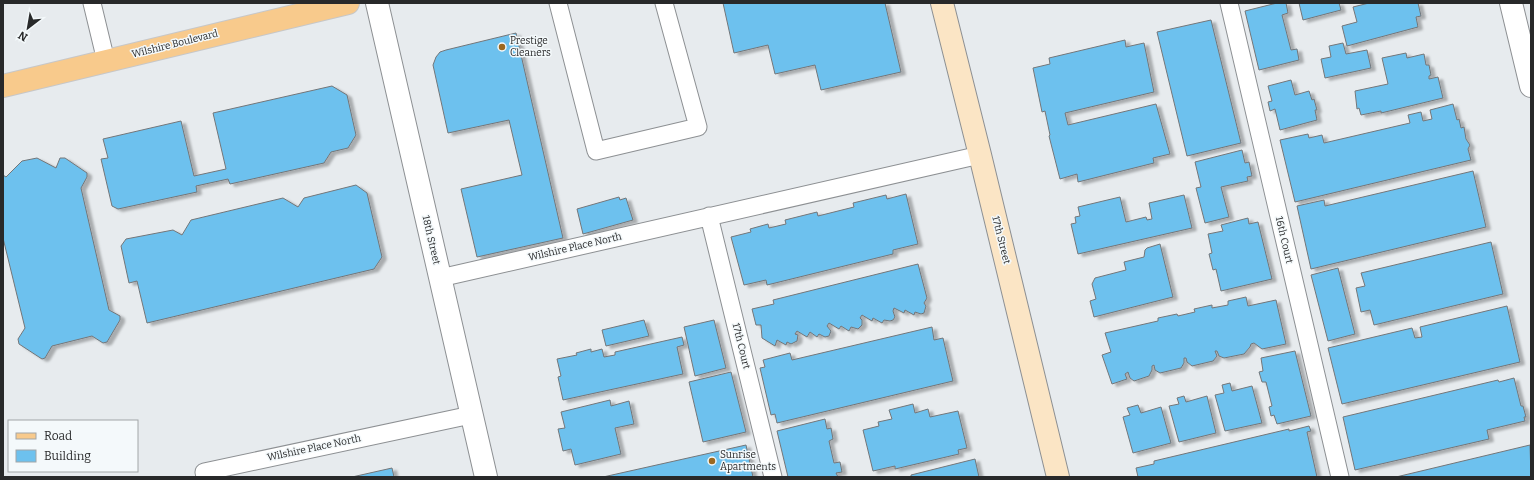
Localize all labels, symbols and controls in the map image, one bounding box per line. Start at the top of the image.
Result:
north arrow [8,8,48,48]
street label: Wilshire Boulevard [131,27,219,61]
text: N [16,28,30,44]
place label: Prestige Cleaners [510,35,551,59]
marker: Prestige Cleaners [497,42,507,52]
street label: 18th Street [420,214,443,266]
street label: 17th Street [989,215,1013,266]
street label: 16th Court [1273,215,1295,265]
street label: Wilshire Place North [527,230,624,264]
street label: 17th Court [730,322,753,371]
legend [8,420,138,472]
text: Road [44,429,72,443]
street label: Wilshire Place North [266,432,363,464]
text: Building [44,449,91,463]
place label: Sunrise Apartments [720,449,776,473]
marker: Sunrise Apartments [707,456,717,466]

